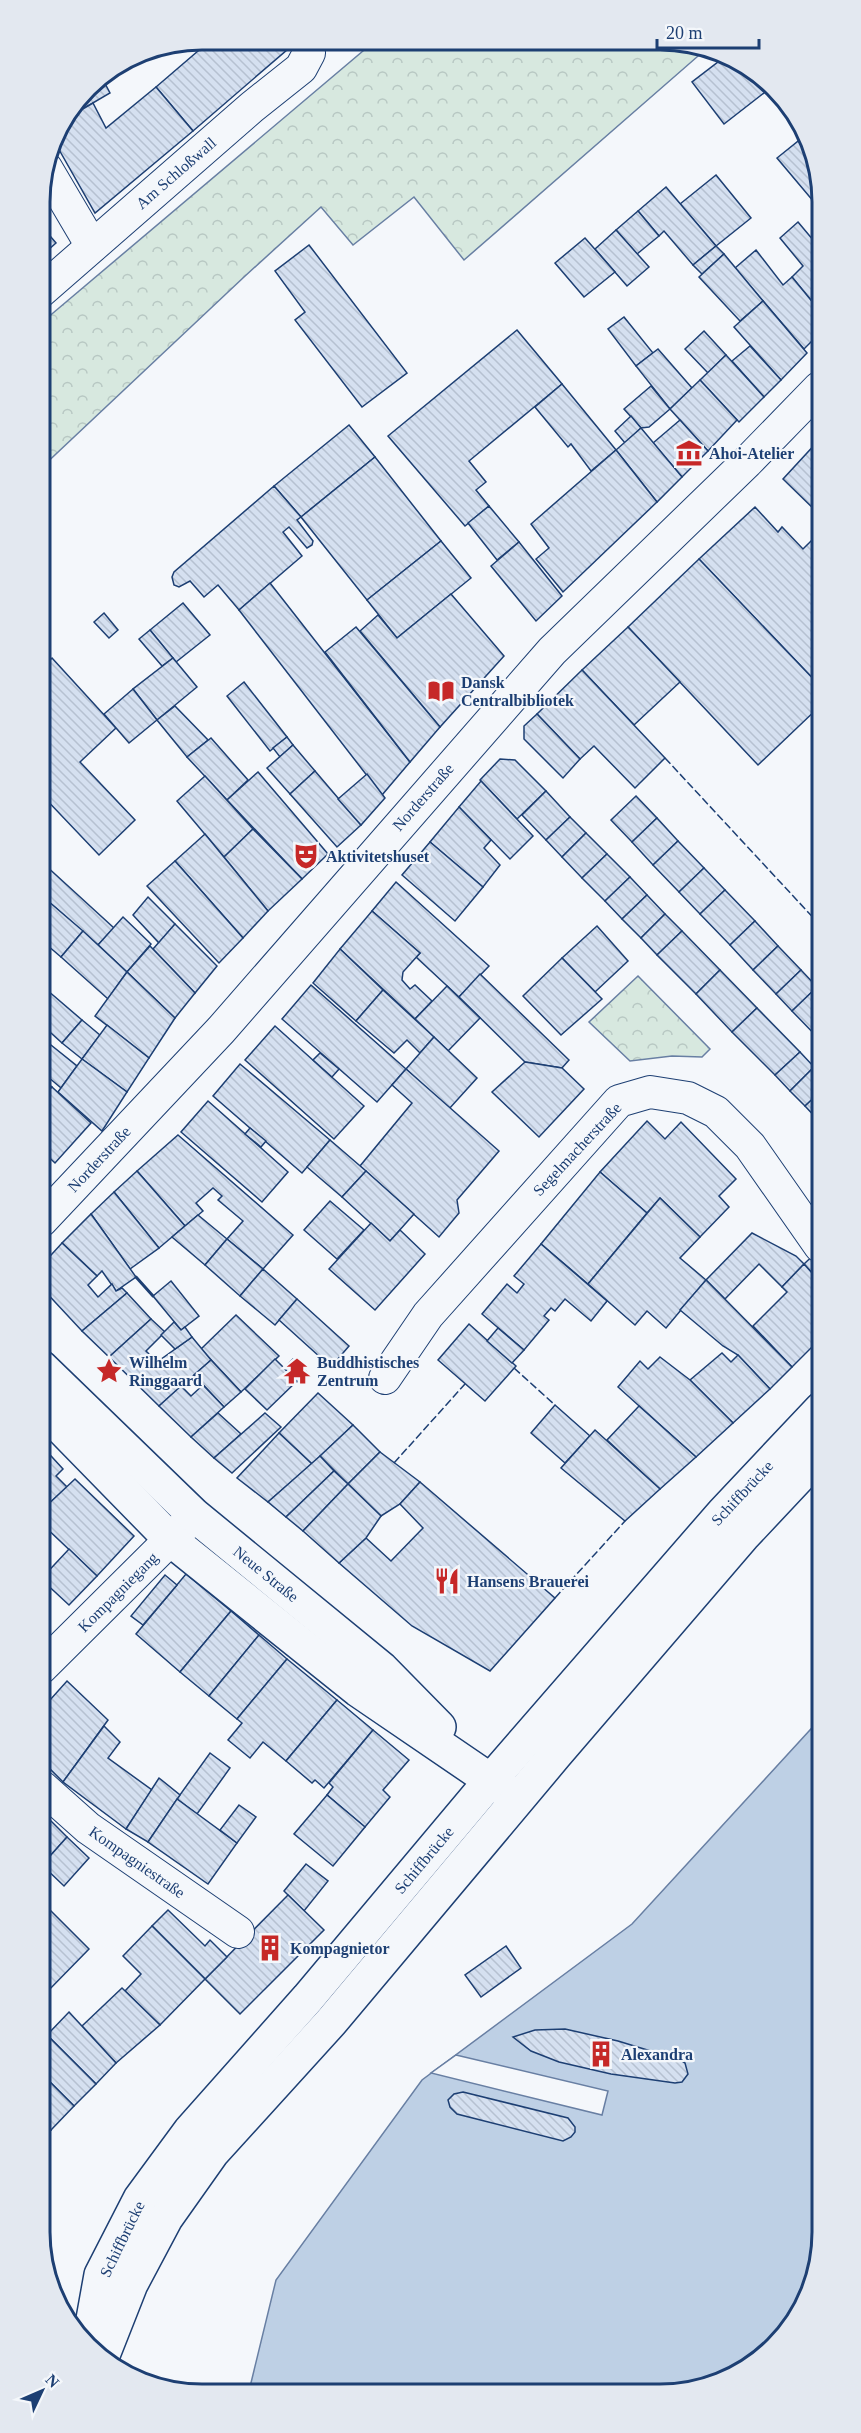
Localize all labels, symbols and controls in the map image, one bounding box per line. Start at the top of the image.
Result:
scale bar [657,12,759,50]
text: 20 m [666,23,703,43]
street label: Am Schloßwall [133,133,220,212]
museum icon: Ahoi-Atelier [674,438,704,468]
place label: Ahoi-Atelier [709,445,794,462]
place label: Dansk Centralbibliotek [461,674,574,709]
library icon: Dansk Centralbibliotek [426,676,456,706]
street label: Norderstraße [389,760,457,834]
theatre icon: Aktivitetshuset [291,841,321,871]
place label: Aktivitetshuset [326,848,430,865]
street label: Segelmacherstraße [530,1099,625,1200]
street label: Norderstraße [64,1123,134,1195]
place label: Wilhelm Ringgaard [129,1354,202,1390]
place label: Buddhistisches Zentrum [317,1354,419,1389]
place icon: Wilhelm Ringgaard [94,1356,124,1386]
temple icon: Buddhistisches Zentrum [282,1356,312,1386]
street label: Schiffbrücke [708,1457,776,1529]
street label: Neue Straße [230,1543,302,1605]
street label: Kompagniegang [75,1549,162,1636]
restaurant icon: Hansens Brauerei [432,1566,462,1596]
place label: Hansens Brauerei [467,1573,589,1590]
street label: Kompagniestraße [85,1823,188,1902]
street label: Schiffbrücke [391,1823,457,1897]
building icon: Kompagnietor [255,1933,285,1963]
place label: Kompagnietor [290,1940,390,1958]
building icon: Alexandra [586,2039,616,2069]
place label: Alexandra [621,2046,693,2063]
street label: Schiffbrücke [96,2198,148,2280]
north arrow [12,2361,72,2421]
text: N [42,2371,63,2391]

